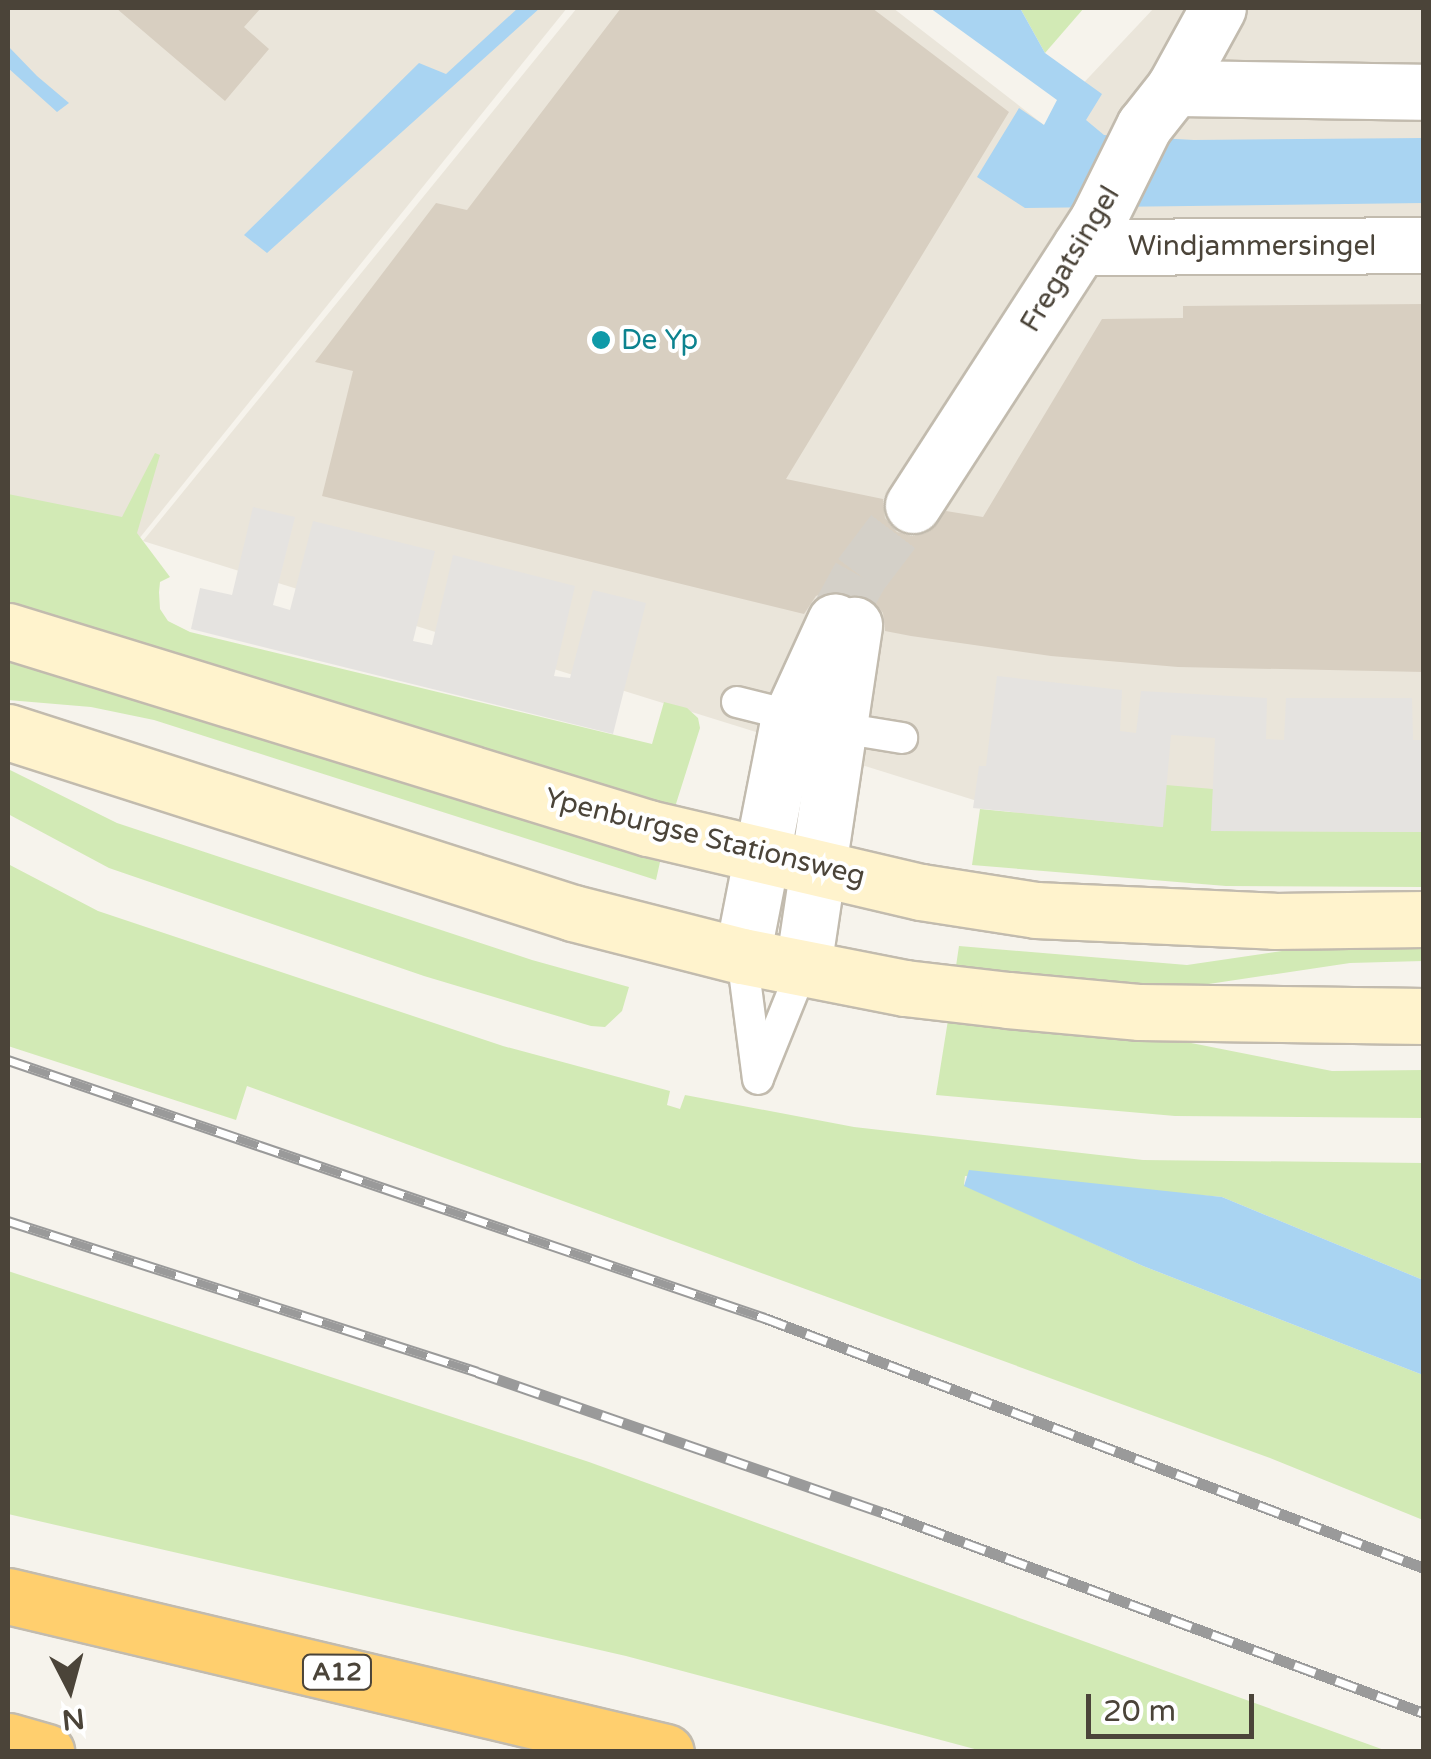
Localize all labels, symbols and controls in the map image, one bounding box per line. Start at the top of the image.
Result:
street label: Fregatsingel [1013,180,1127,338]
street label: Windjammersingel [1128,229,1376,263]
place label: De Yp [621,323,698,357]
marker: De Yp [590,329,612,351]
street label: Ypenburgse Stationsweg [541,781,869,893]
north arrow [20,1639,120,1739]
road number: A12 [300,1652,374,1692]
scale bar [1091,1674,1258,1736]
text: 20 m [1103,1693,1176,1730]
text: N [60,1701,86,1737]

